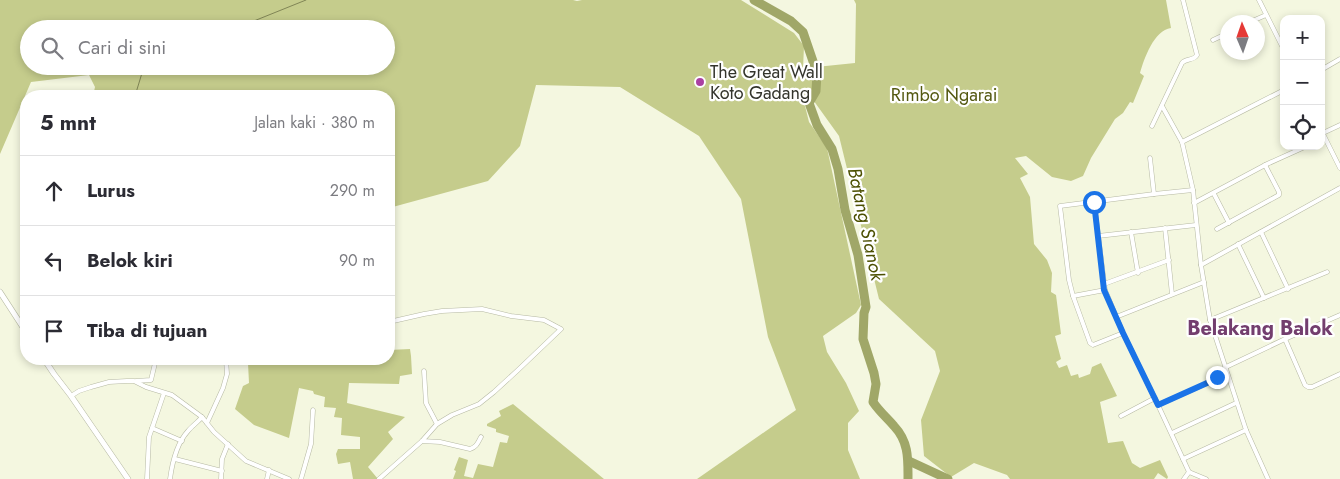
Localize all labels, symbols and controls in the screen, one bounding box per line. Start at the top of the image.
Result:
north arrow [1220,15,1265,60]
map controls [1280,15,1325,150]
button: + [1280,15,1325,60]
search box [20,20,395,75]
icon: search [38,34,66,62]
text: Cari di sini [78,34,166,61]
place label: The Great Wall Koto Gadang [710,59,823,106]
button: − [1280,60,1325,105]
marker: The Great Wall Koto Gadang [694,76,706,88]
park label: Rimbo Ngarai [891,82,997,108]
button: locate [1280,105,1325,150]
text: 5 mnt [40,108,96,138]
text: Jalan kaki · 380 m [254,111,375,134]
water label: Batang Sianok [841,165,891,284]
icon: ahead [40,177,68,205]
text: Lurus [87,177,135,204]
text: 290 m [330,179,375,202]
route start [1083,191,1106,214]
icon: left [40,247,68,275]
text: Belok kiri [87,247,173,274]
text: 90 m [339,249,375,272]
district label: Belakang Balok [1187,314,1333,343]
icon: arrive [40,317,68,345]
text: Tiba di tujuan [87,317,207,344]
route end [1206,366,1229,389]

